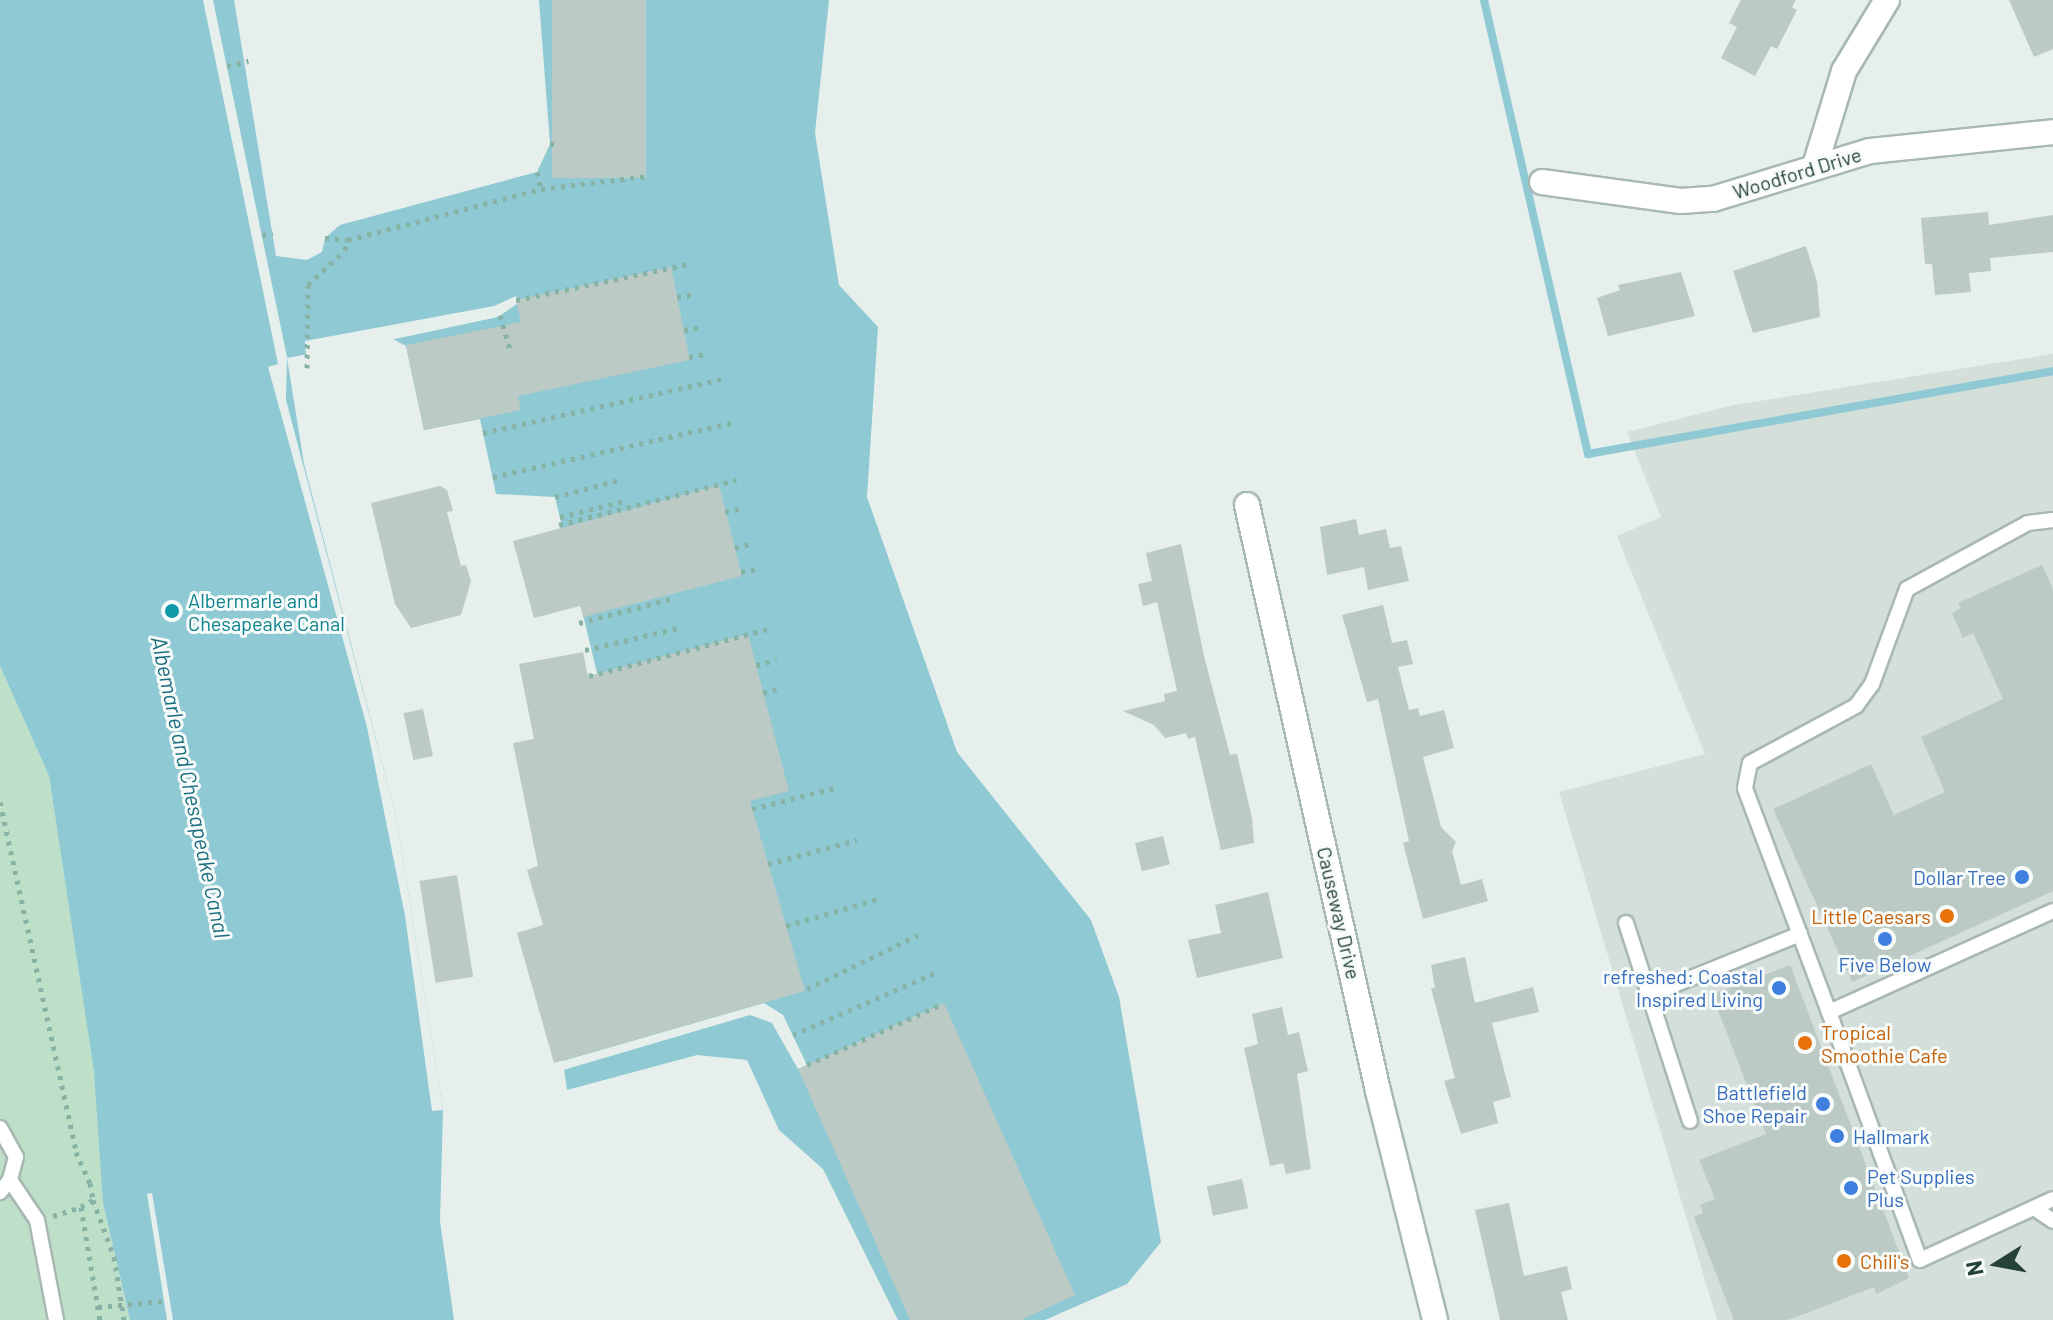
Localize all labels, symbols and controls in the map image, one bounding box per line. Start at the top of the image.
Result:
street label: Woodford Drive [1730,142,1864,204]
place label: Albermarle and Chesapeake Canal [188,588,345,635]
marker: Albermarle and Chesapeake Canal [163,602,181,620]
water label: Albemarle and Chesapeake Canal [146,634,236,940]
street label: Causeway Drive [1312,845,1366,981]
place label: Dollar Tree [1913,865,2006,889]
marker: Dollar Tree [2013,868,2031,886]
place label: Little Caesars [1811,904,1931,928]
marker: Little Caesars [1938,907,1956,925]
marker: Five Below [1876,930,1894,948]
place label: Five Below [1839,952,1931,976]
place label: refreshed: Coastal Inspired Living [1603,964,1763,1011]
marker: refreshed: Coastal Inspired Living [1770,979,1788,997]
place label: Tropical Smoothie Cafe [1821,1020,1948,1067]
marker: Tropical Smoothie Cafe [1796,1034,1814,1052]
place label: Battlefield Shoe Repair [1703,1080,1807,1127]
marker: Battlefield Shoe Repair [1814,1095,1832,1113]
place label: Hallmark [1853,1124,1930,1148]
marker: Hallmark [1828,1127,1846,1145]
place label: Pet Supplies Plus [1867,1164,1975,1211]
marker: Pet Supplies Plus [1842,1179,1860,1197]
north arrow [1957,1224,2037,1304]
place label: Chili's [1860,1249,1909,1273]
marker: Chili's [1835,1252,1853,1270]
text: N [1959,1259,1988,1278]

